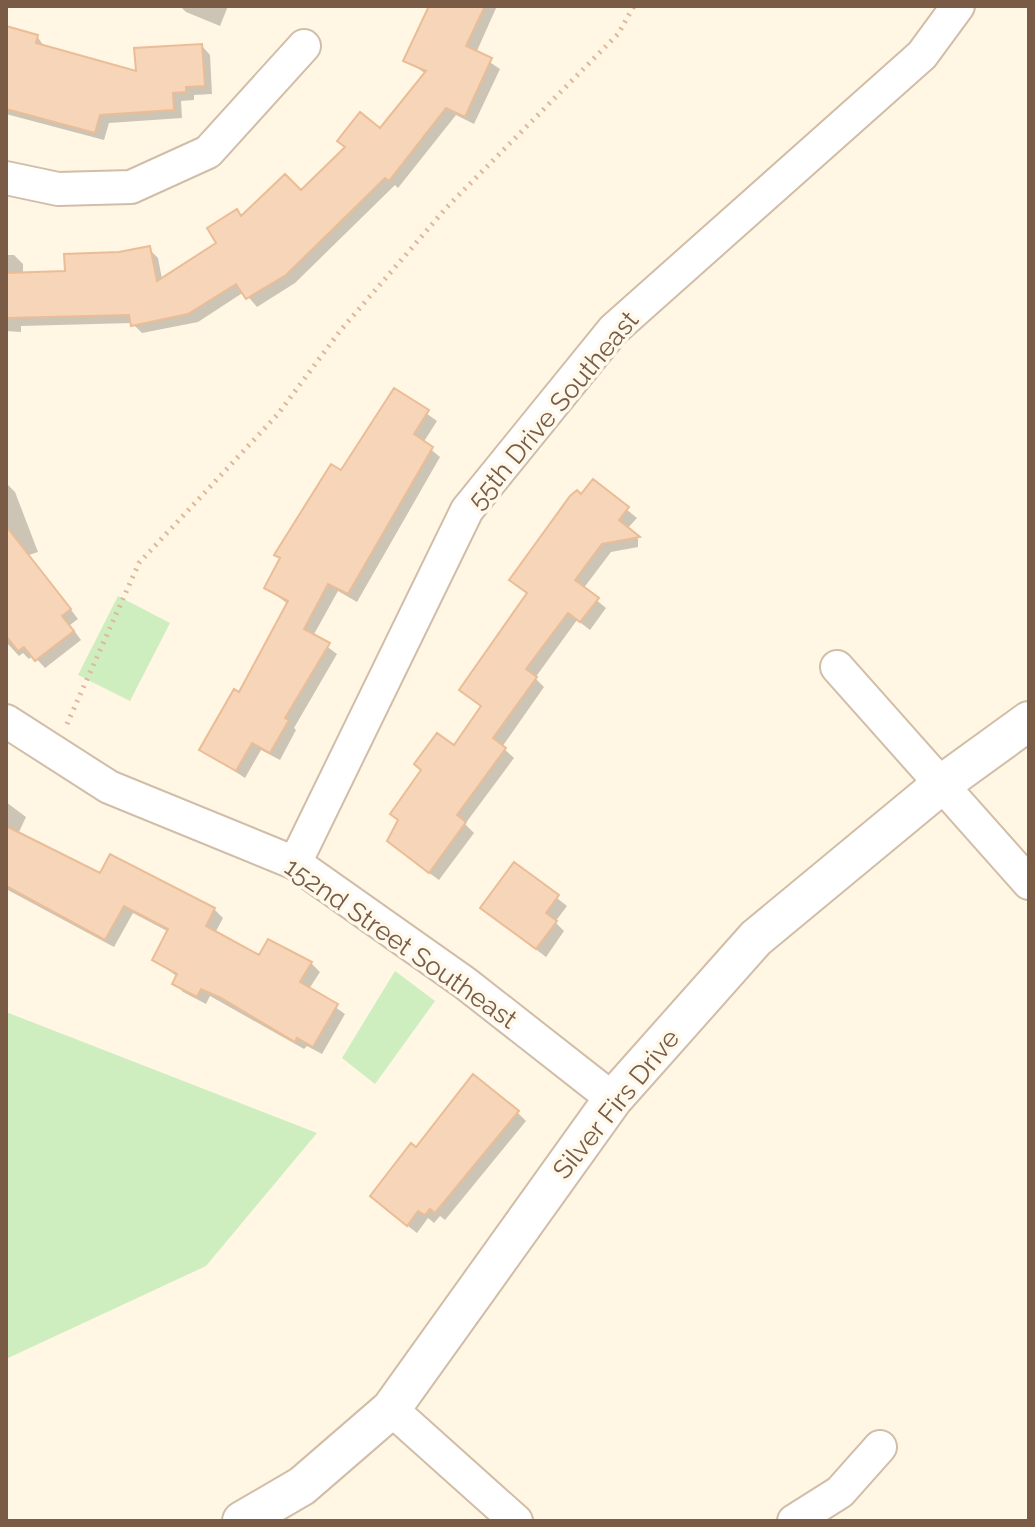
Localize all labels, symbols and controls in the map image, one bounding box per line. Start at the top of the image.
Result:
street label: 55th Drive Southeast [462,305,645,515]
street label: 152nd Street Southeast [279,851,523,1035]
street label: Silver Firs Drive [547,1023,685,1185]

